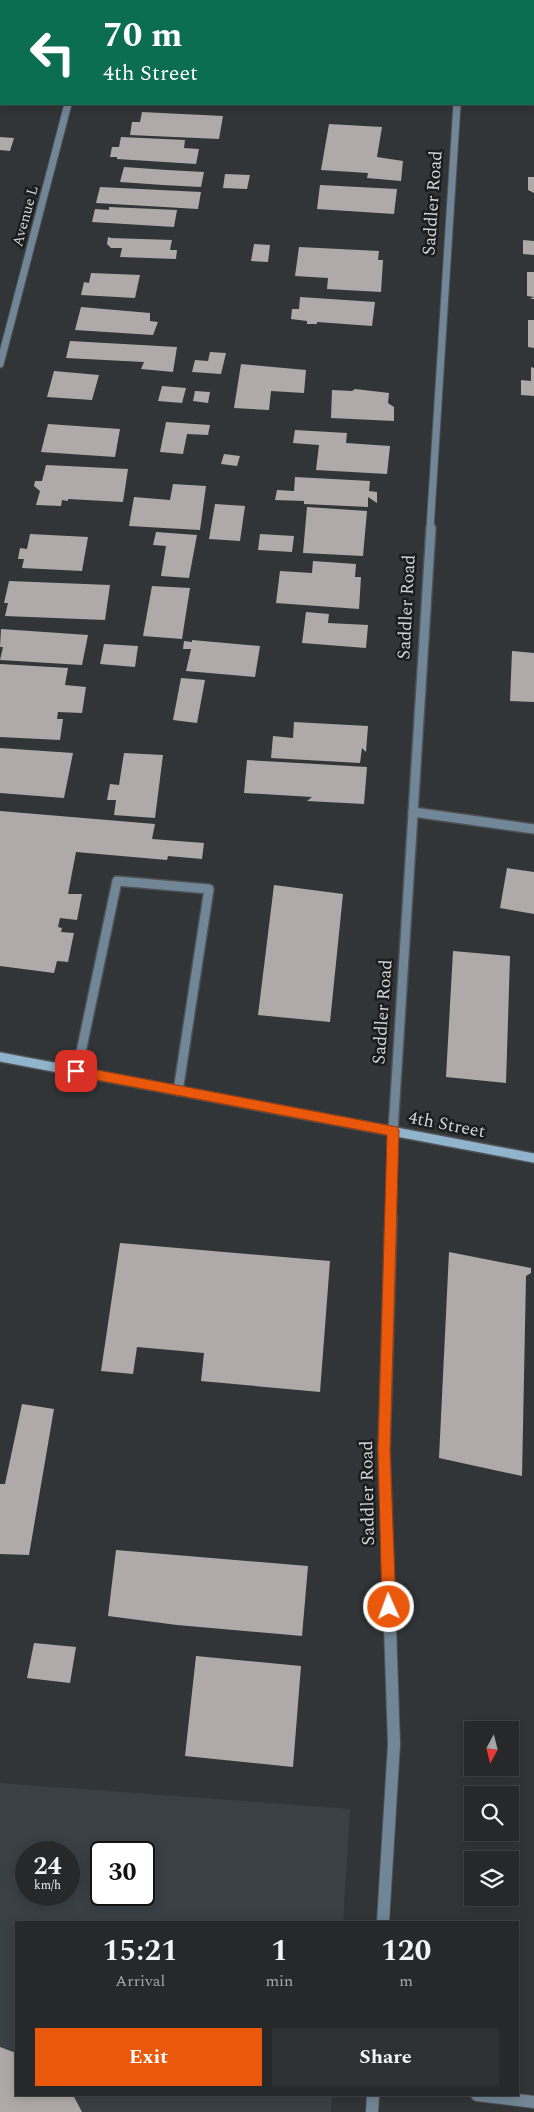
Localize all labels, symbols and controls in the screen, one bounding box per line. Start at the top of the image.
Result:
text: 70 m [103,9,183,62]
icon: left [20,20,85,85]
text: 4th Street [103,57,198,90]
street label: Saddler Road [415,150,450,256]
street label: Avenue L [6,183,45,249]
street label: Saddler Road [390,554,423,660]
street label: Saddler Road [365,959,400,1065]
pin [55,1050,97,1092]
icon: arrive [62,1057,90,1085]
street label: 4th Street [406,1104,488,1145]
street label: Saddler Road [353,1440,382,1546]
position arrow [362,1580,414,1632]
north arrow [464,1721,519,1776]
map controls [464,1721,519,1906]
button: search [464,1786,519,1841]
speed limit sign: 30 [90,1841,155,1906]
text: 24 [33,1848,62,1886]
button: layers [464,1851,519,1906]
text: km/h [34,1876,61,1895]
text: 15:21 [103,1928,178,1974]
text: 1 [271,1928,288,1974]
text: 120 [381,1928,431,1974]
text: Arrival [115,1969,165,1993]
text: min [265,1969,293,1993]
text: m [399,1969,413,1993]
button: Exit [35,2028,262,2086]
button: Share [272,2028,499,2086]

